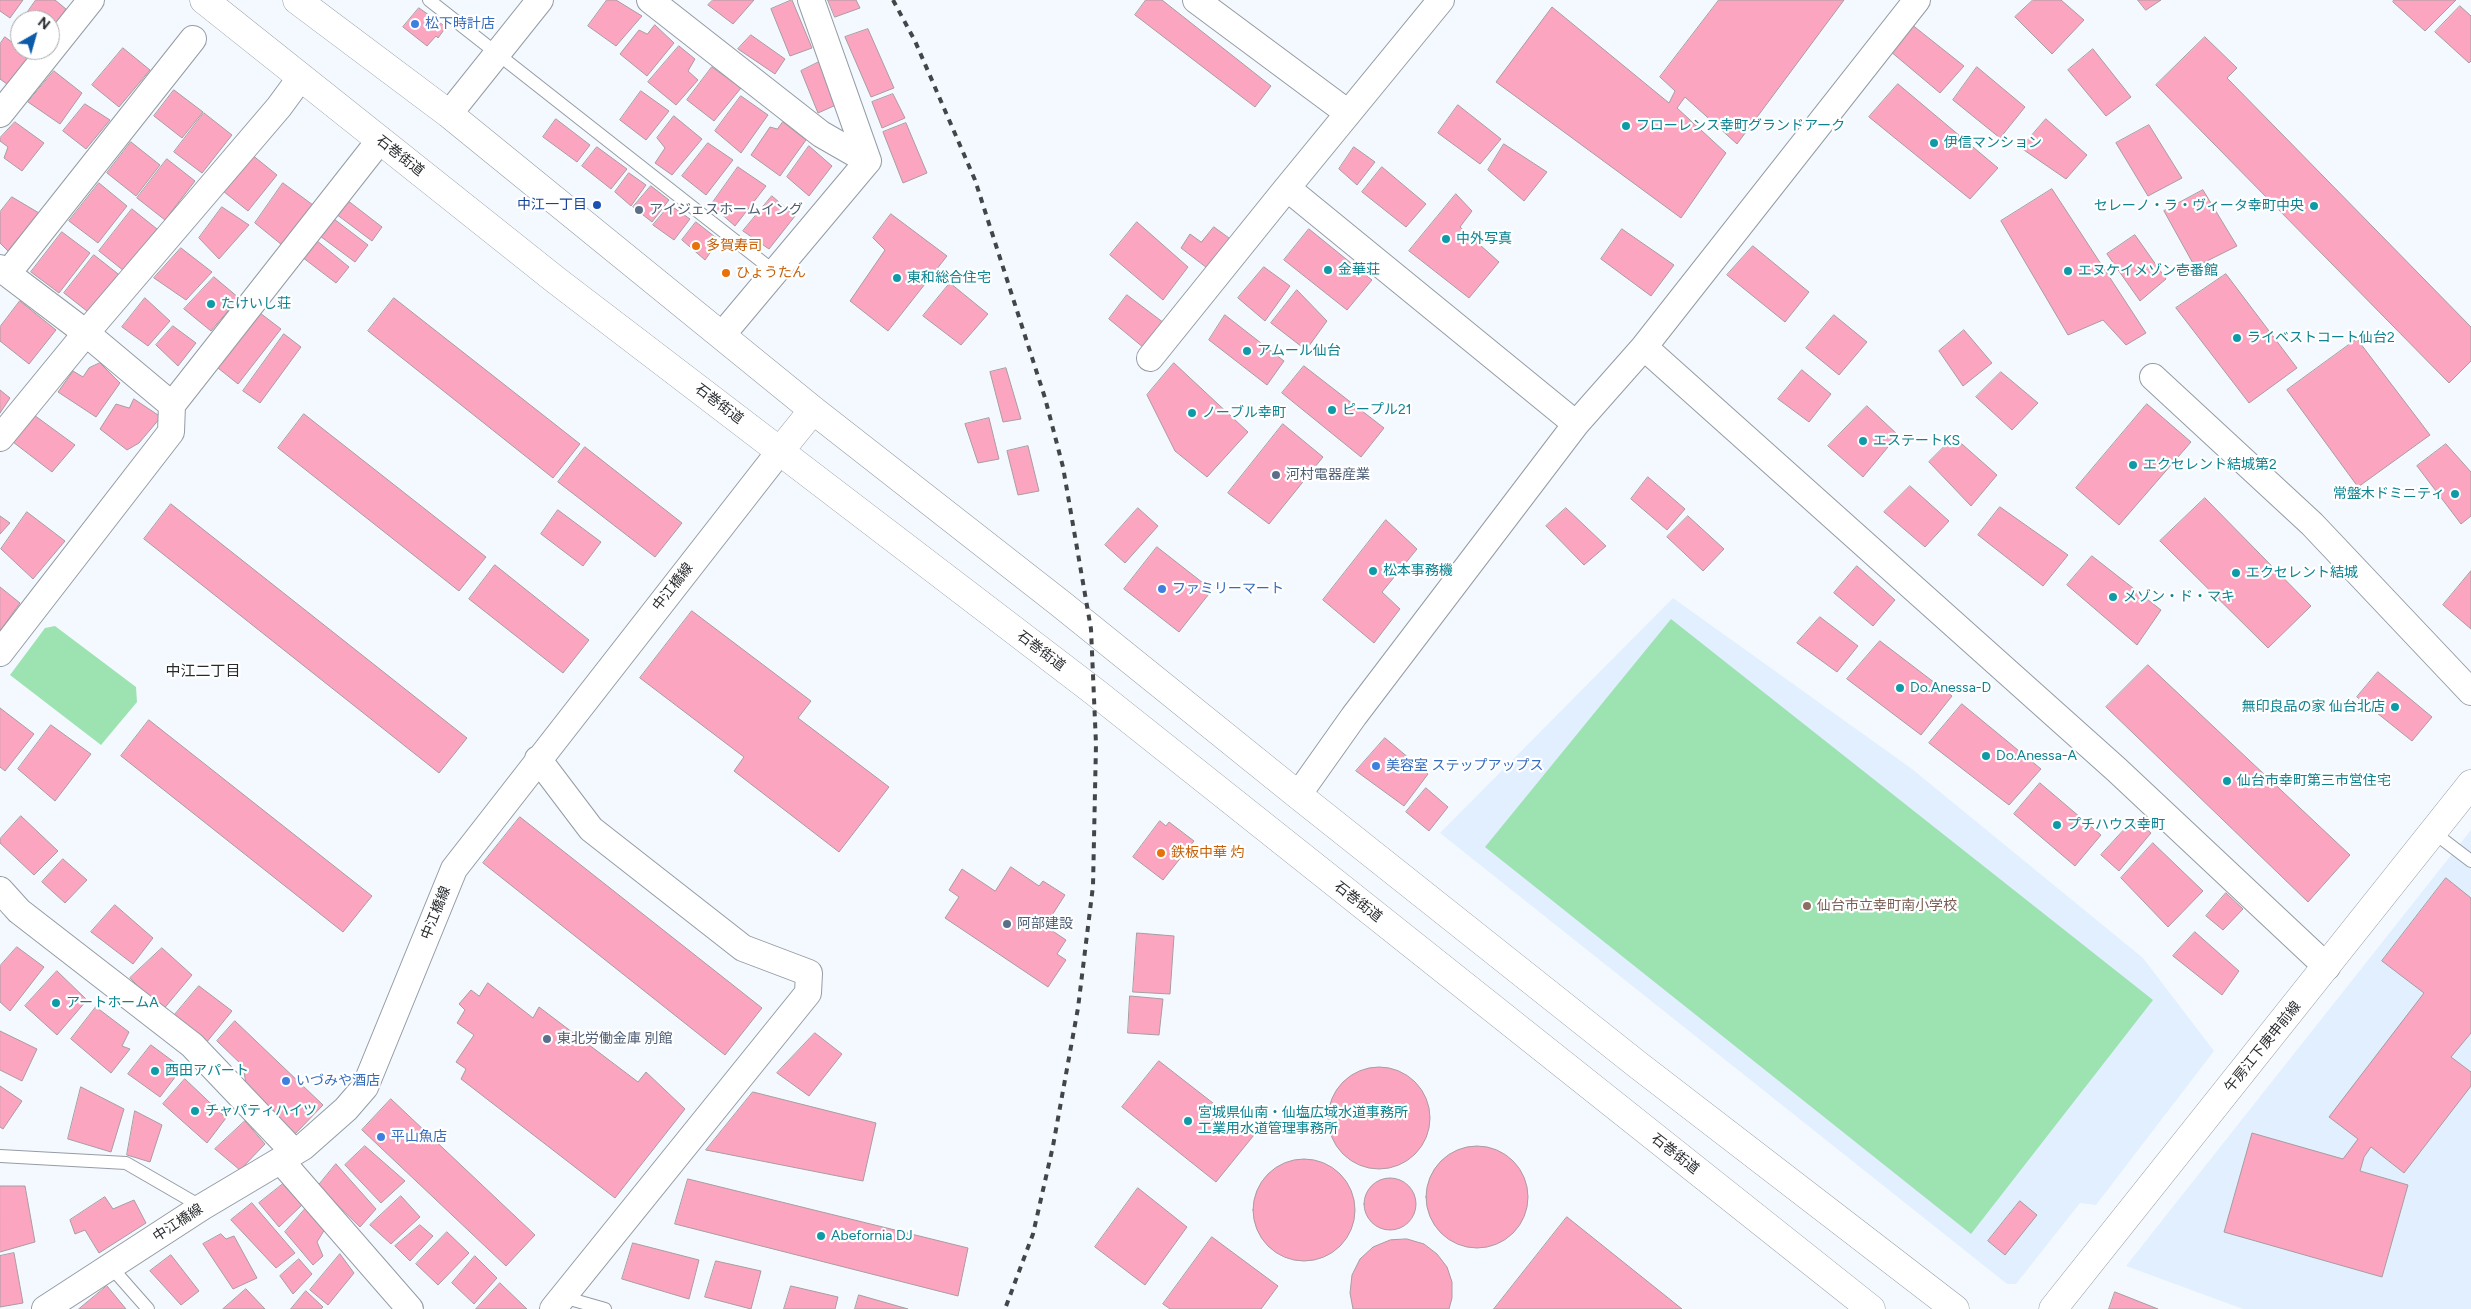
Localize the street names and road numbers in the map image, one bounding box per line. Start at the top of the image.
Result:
street label: 石巻街道 [373,132,427,180]
street label: 石巻街道 [692,380,746,428]
street label: 中江橋線 [649,560,697,614]
street label: 石巻街道 [1014,627,1068,675]
street label: 石巻街道 [1331,878,1385,926]
street label: 中江橋線 [418,884,454,942]
street label: 午房江下庚申前線 [2221,998,2305,1096]
street label: 石巻街道 [1648,1130,1702,1178]
street label: 中江橋線 [150,1201,206,1245]

